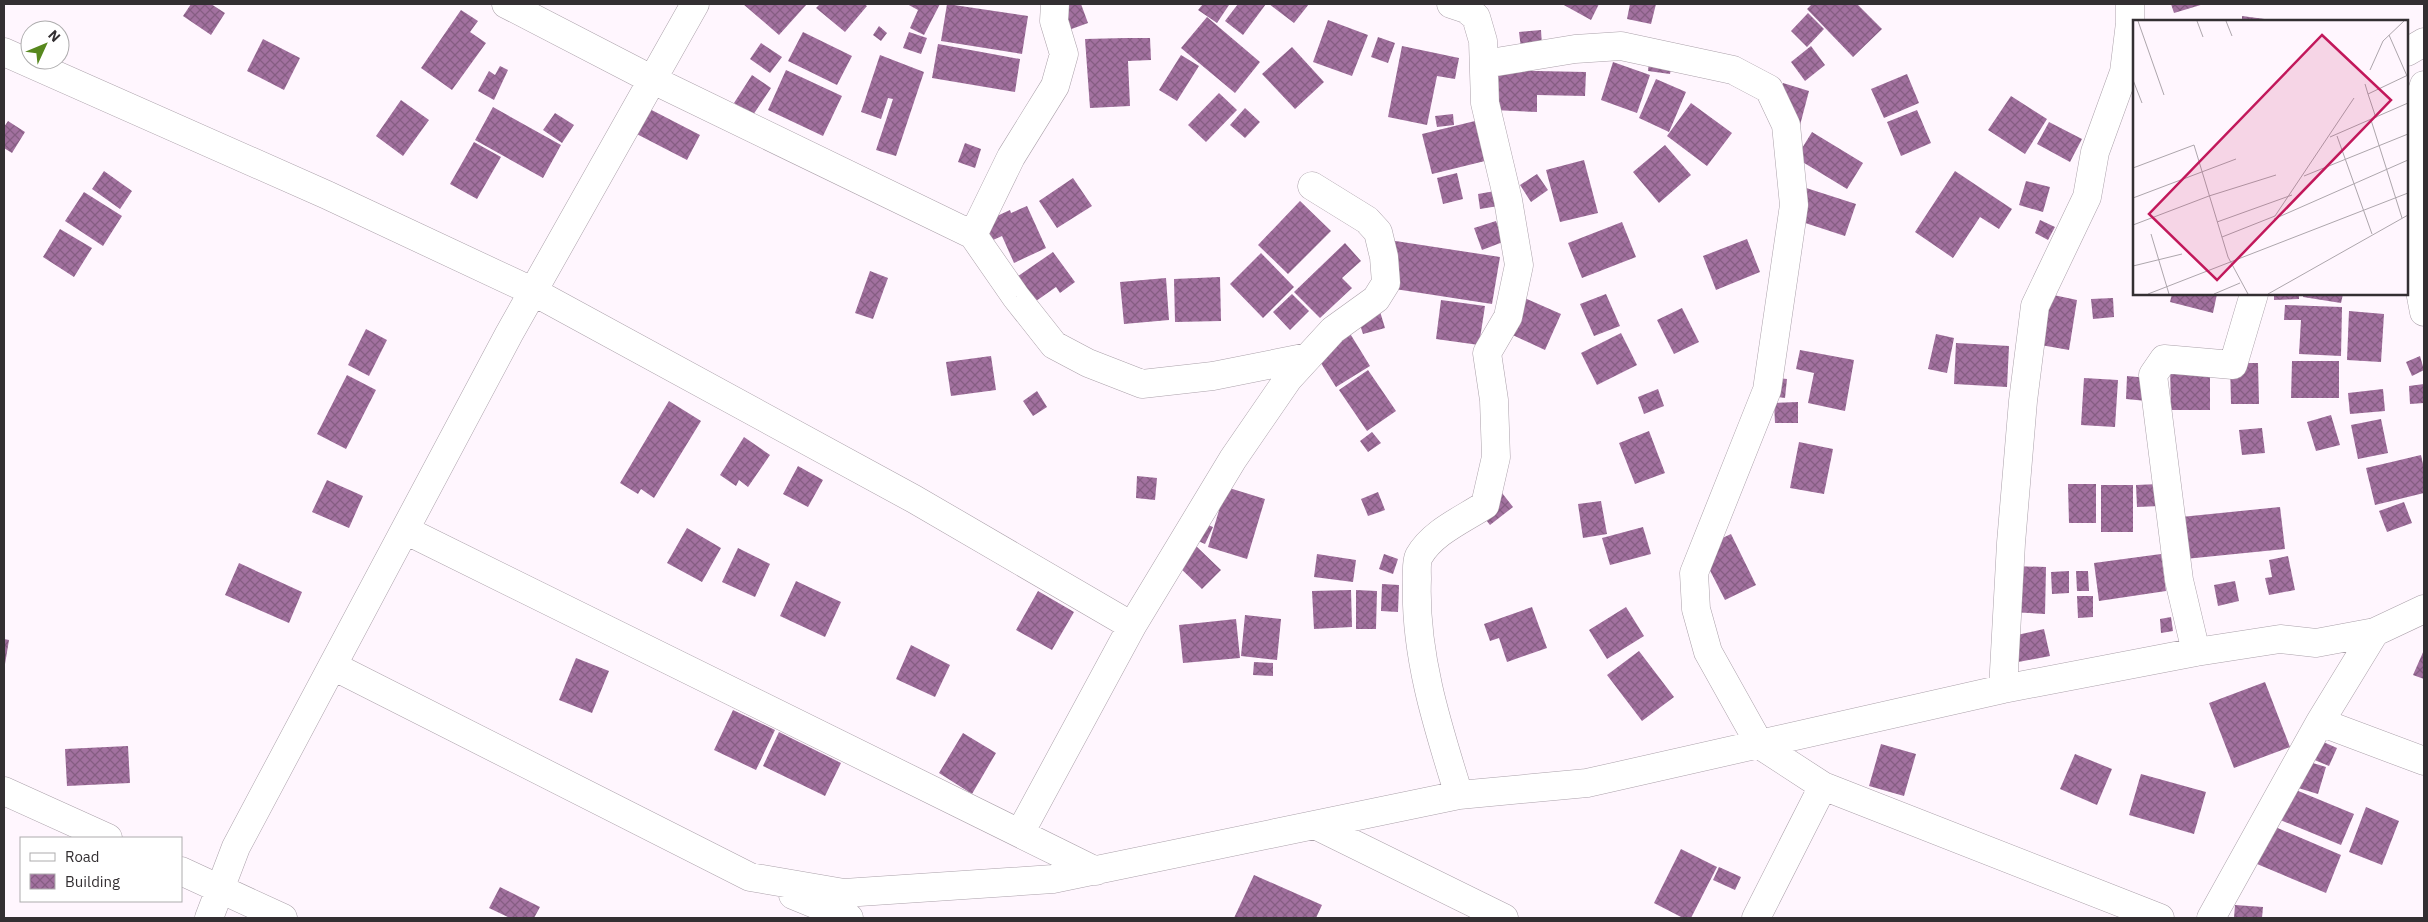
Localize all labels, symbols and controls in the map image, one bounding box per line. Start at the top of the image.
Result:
north arrow [20,20,70,70]
inset map [2133,20,2408,295]
text: N [44,26,64,46]
legend [20,837,182,902]
text: Road [65,847,100,866]
text: Building [65,872,120,891]

